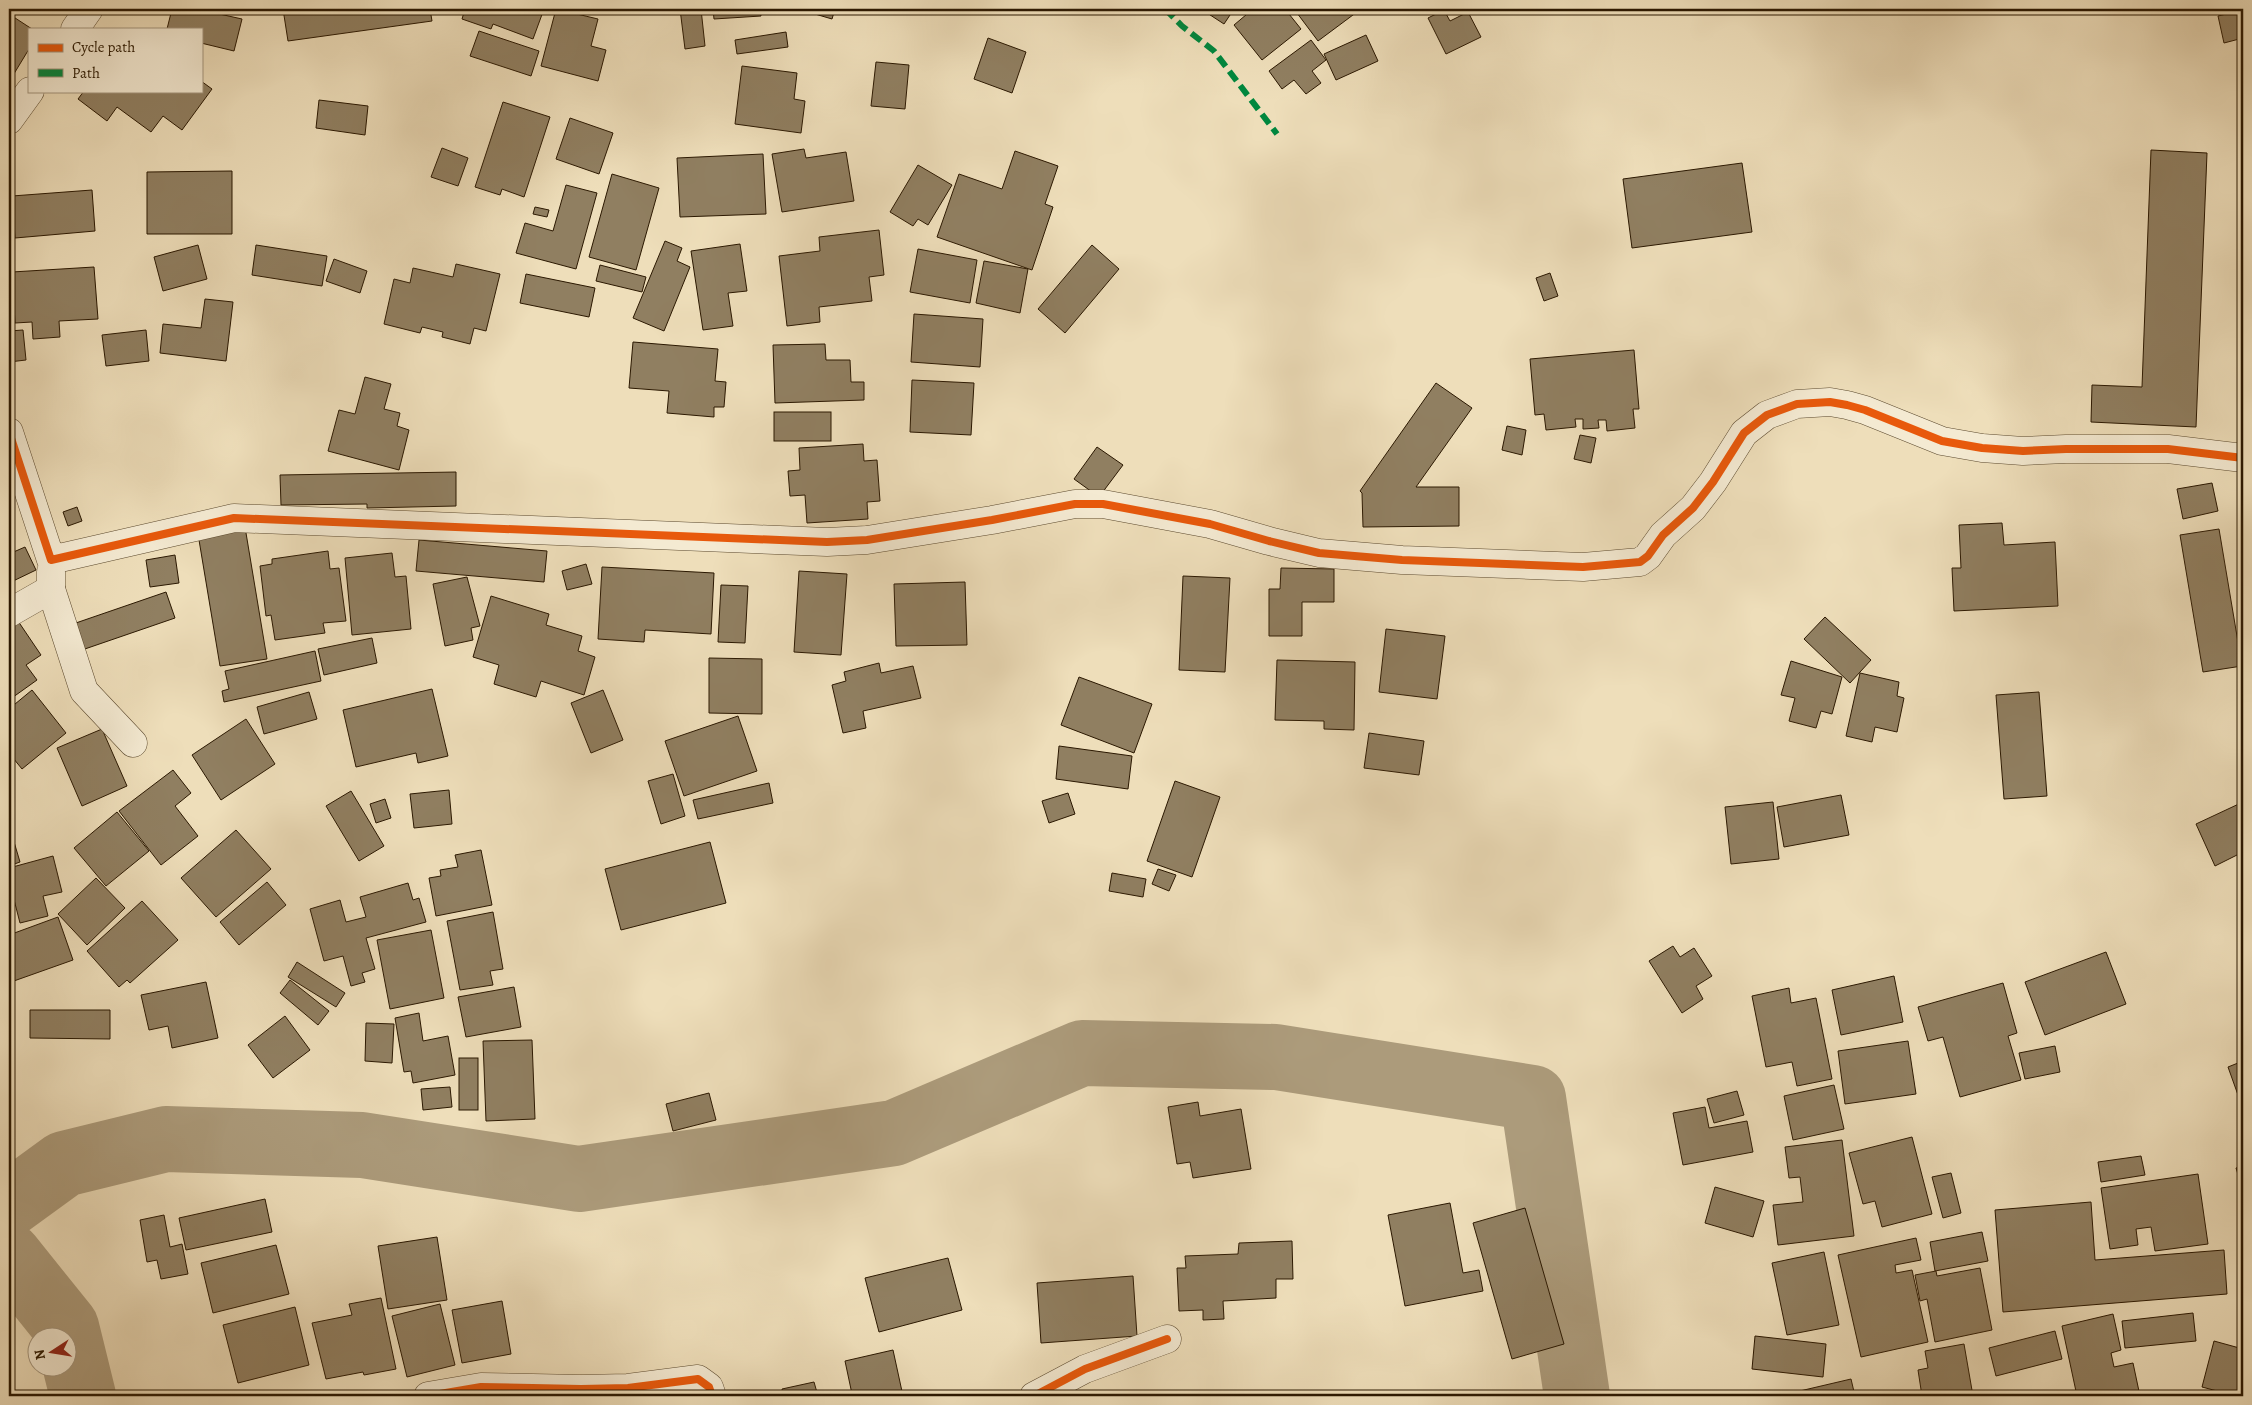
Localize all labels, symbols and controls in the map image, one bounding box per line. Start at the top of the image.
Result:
legend [28,28,202,92]
text: Cycle path [72,37,135,57]
text: Path [72,63,100,83]
north arrow [28,1328,78,1378]
text: N [29,1348,50,1362]

